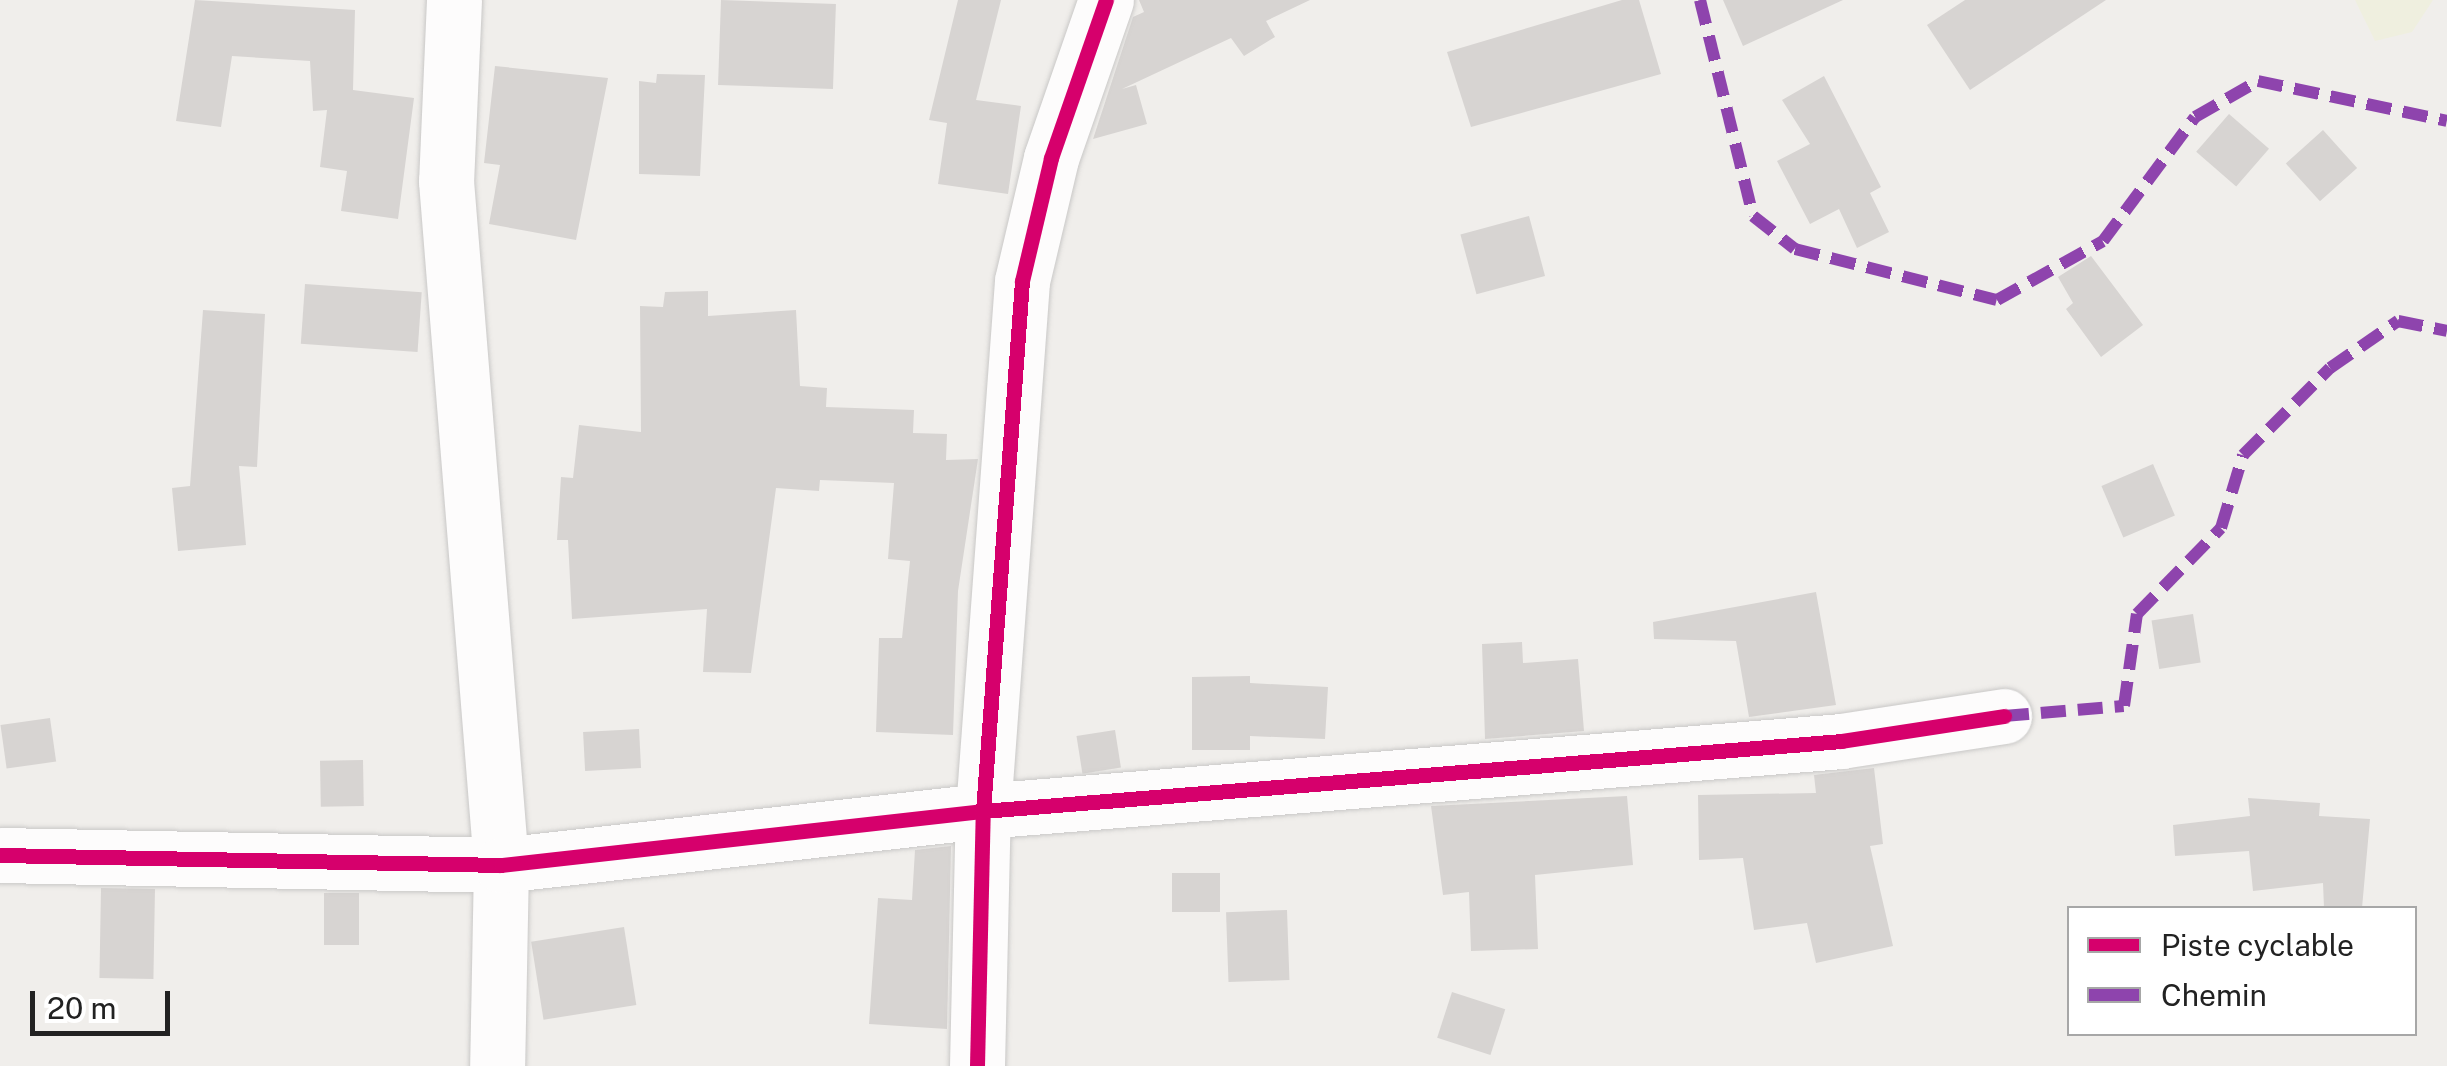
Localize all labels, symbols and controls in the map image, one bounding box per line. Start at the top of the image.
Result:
legend [2067,906,2417,1036]
text: Piste cyclable [2161,927,2354,963]
scale bar [35,971,175,1033]
text: Chemin [2161,977,2267,1013]
text: 20 m [47,990,116,1026]

